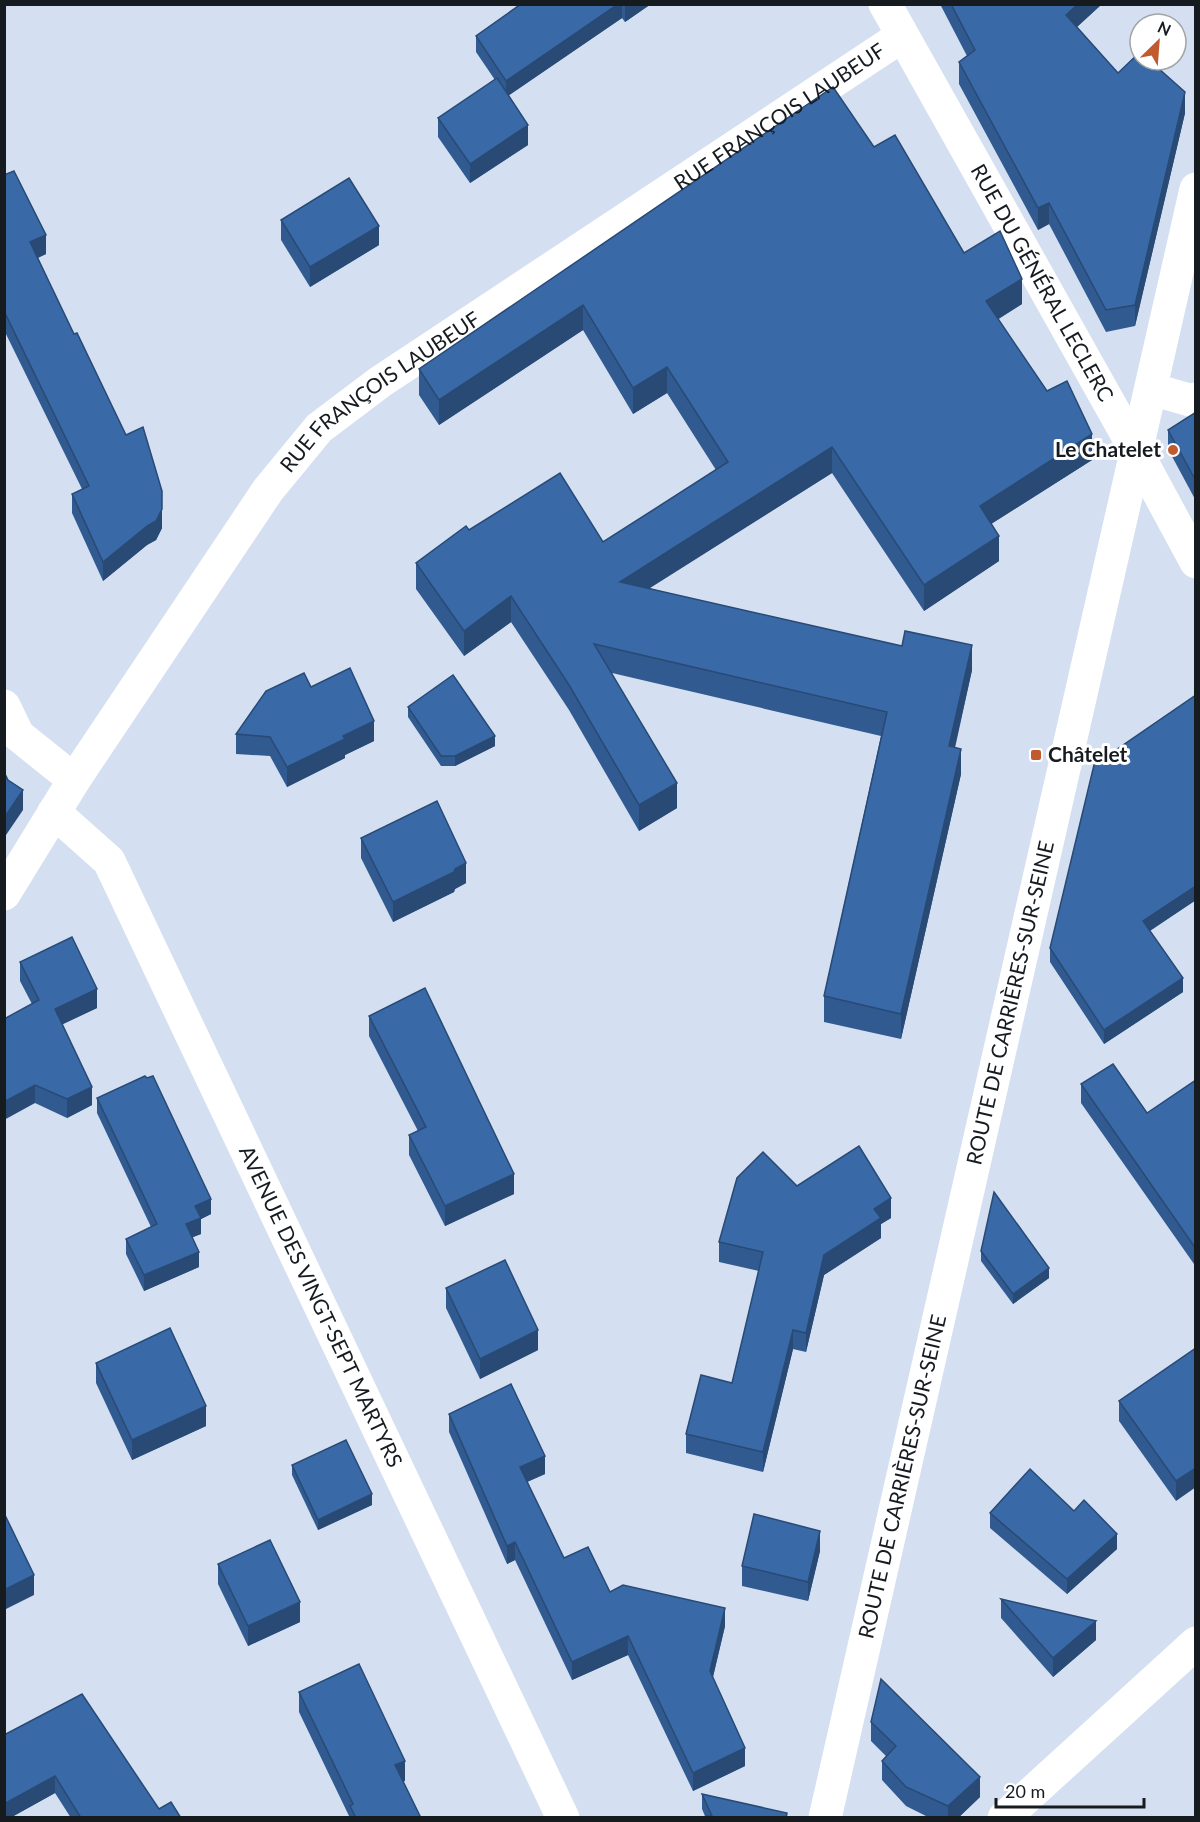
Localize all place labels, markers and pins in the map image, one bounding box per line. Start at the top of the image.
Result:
place label: Le Chatelet [1055,436,1161,461]
marker: Le Chatelet [1166,443,1180,457]
place label: Châtelet [1048,741,1128,766]
marker: Châtelet [1029,748,1043,762]

